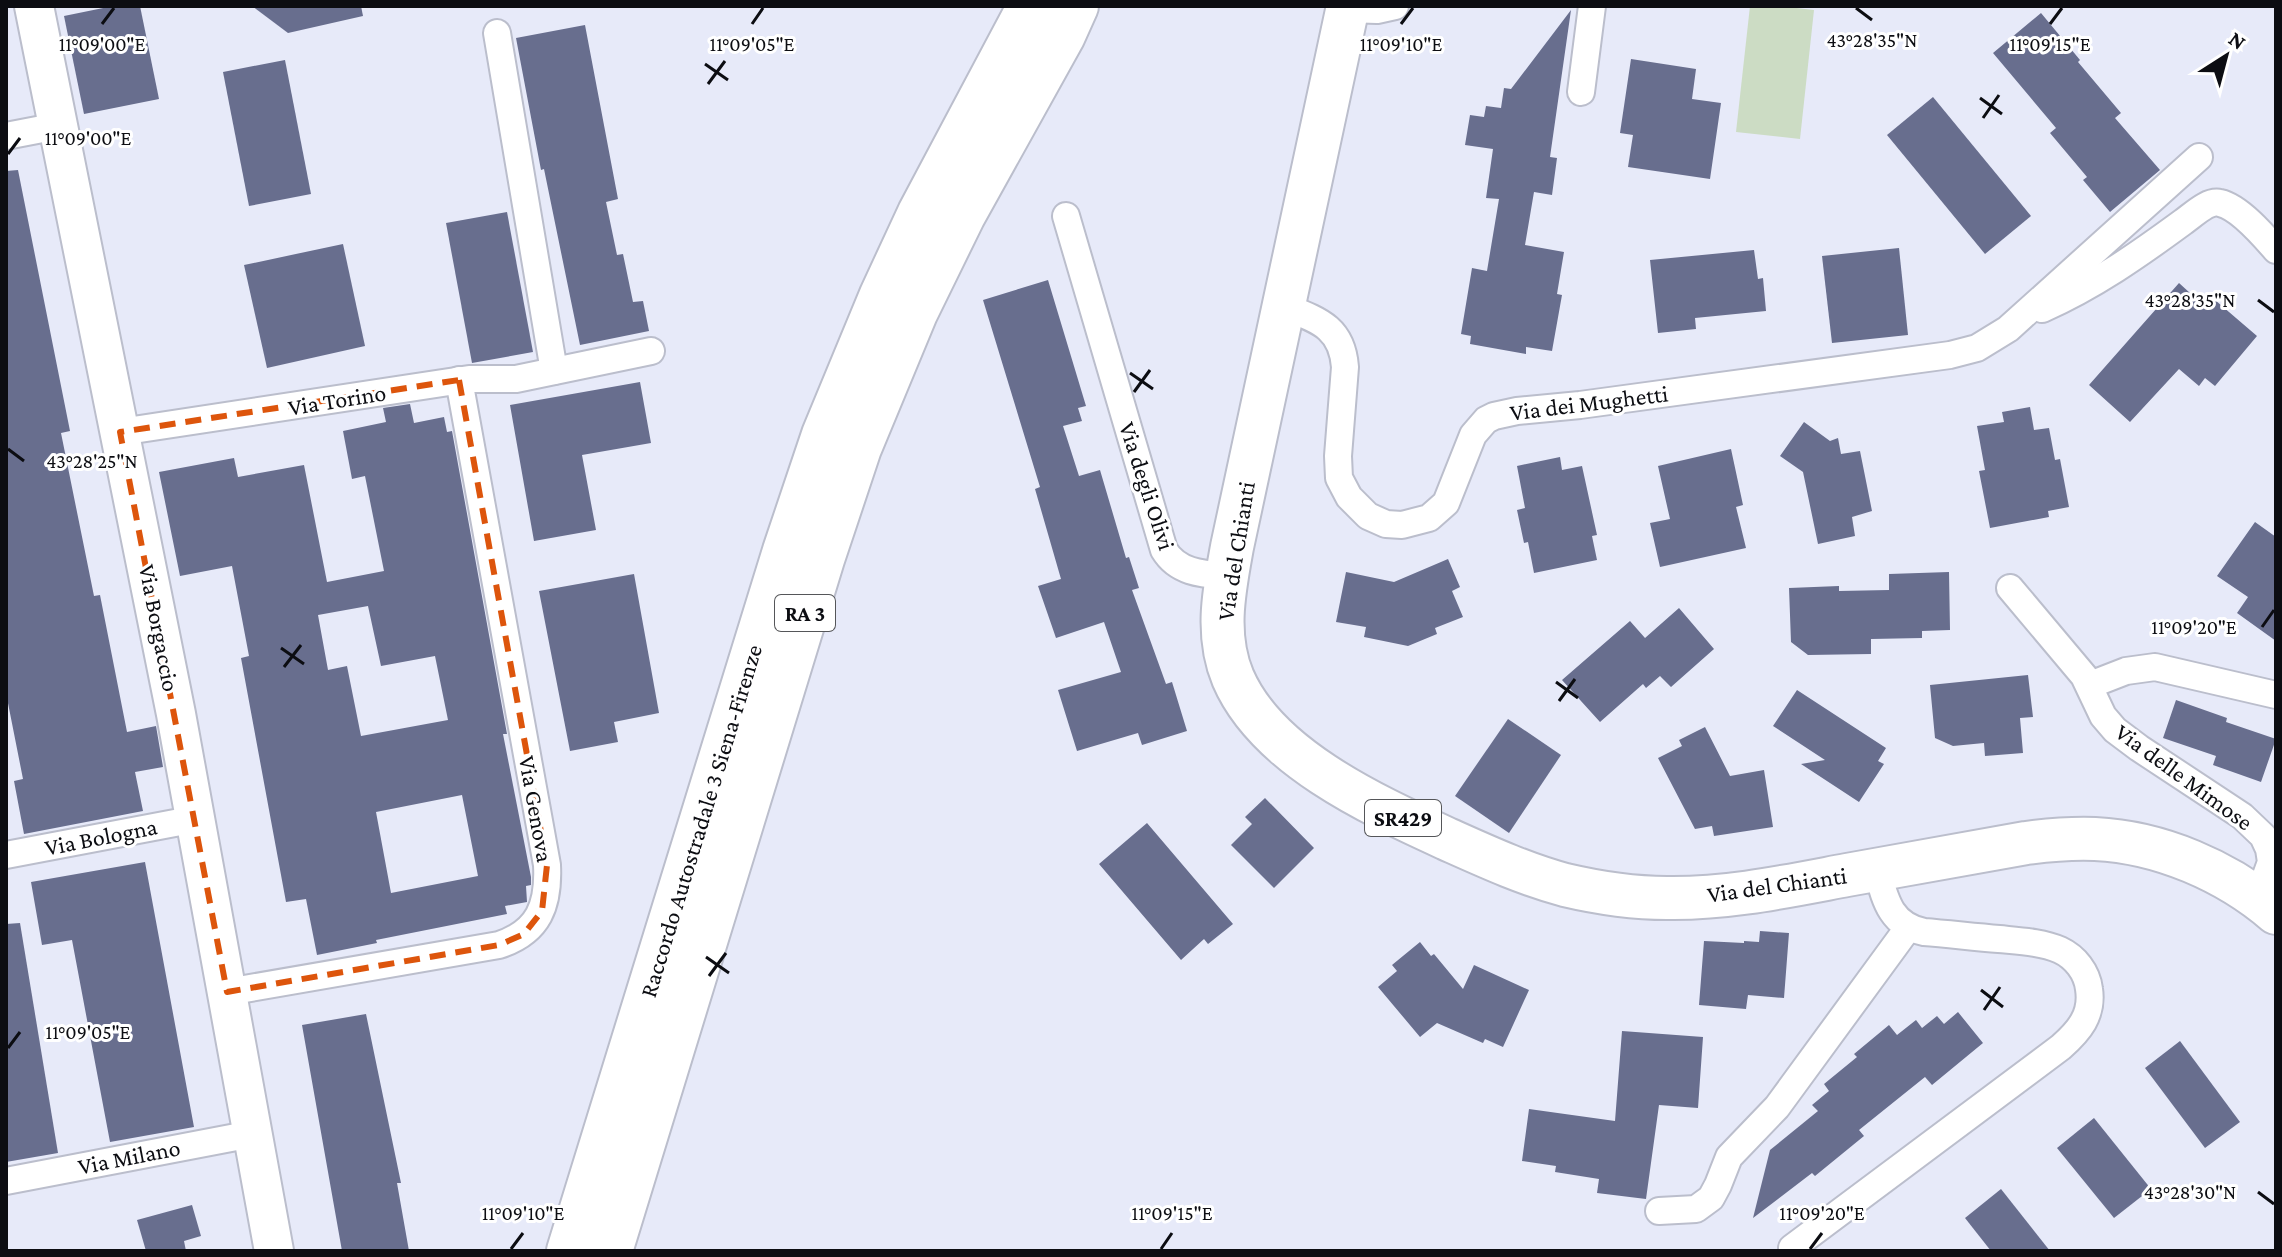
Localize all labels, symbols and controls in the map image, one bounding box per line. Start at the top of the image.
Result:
north arrow [2186,16,2266,96]
text: N [2224,26,2251,55]
text: 43°28'35"N [1827,29,1917,51]
text: 11°09'00"E [59,33,145,55]
text: 11°09'05"E [710,33,795,55]
text: 11°09'10"E [1360,33,1442,55]
text: 11°09'15"E [2010,33,2091,55]
text: 11°09'00"E [45,127,131,149]
text: 43°28'35"N [2145,289,2235,311]
street label: Via Torino [286,378,388,421]
street label: Via dei Mughetti [1508,379,1670,426]
street label: Via degli Olivi [1114,418,1181,553]
text: 43°28'25"N [46,450,138,472]
street label: Via del Chianti [1211,479,1260,623]
street label: Via Borgaccio [134,562,185,694]
road number: RA 3 [775,595,835,631]
text: 11°09'20"E [2151,616,2237,638]
street label: Raccordo Autostradale 3 Siena-Firenze [634,641,767,1000]
street label: Via delle Mimose [2110,718,2258,836]
street label: Via Genova [514,754,559,864]
road number: SR429 [1365,800,1441,836]
street label: Via Bologna [42,812,159,861]
street label: Via del Chianti [1705,861,1848,908]
text: 11°09'05"E [46,1021,131,1043]
street label: Via Milano [75,1133,182,1180]
text: 43°28'30"N [2144,1181,2236,1203]
text: 11°09'10"E [482,1202,564,1224]
text: 11°09'15"E [1132,1202,1213,1224]
text: 11°09'20"E [1779,1202,1865,1224]

